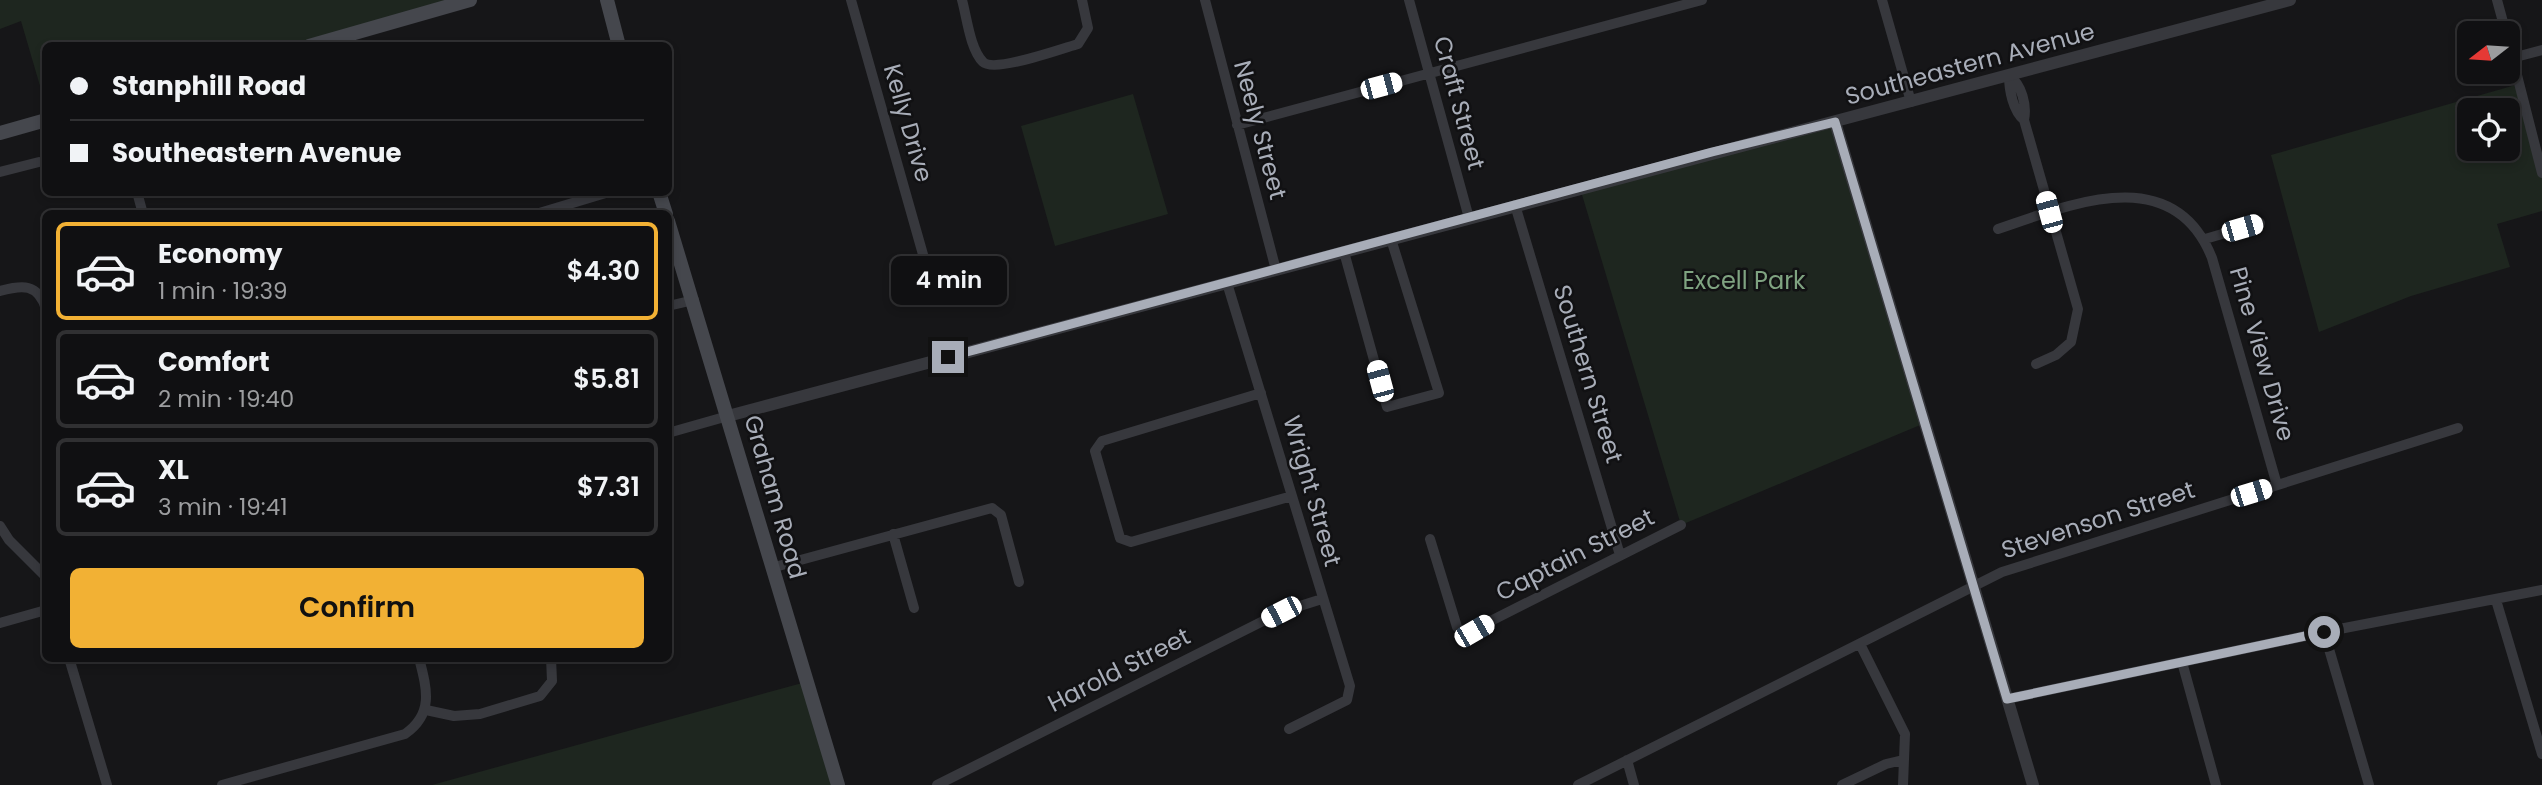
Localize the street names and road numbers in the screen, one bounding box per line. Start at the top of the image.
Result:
street label: Southeastern Avenue [1841,14,2098,113]
street label: Craft Street [1426,32,1493,173]
street label: Neely Street [1226,57,1295,203]
street label: Kelly Drive [876,60,941,186]
street label: Pine View Drive [2222,263,2303,445]
street label: Southern Street [1546,281,1631,467]
street label: Graham Road [736,411,815,583]
street label: Wright Street [1275,412,1350,570]
street label: Stevenson Street [1997,473,2199,566]
street label: Captain Street [1490,500,1660,609]
street label: Harold Street [1042,619,1196,720]

